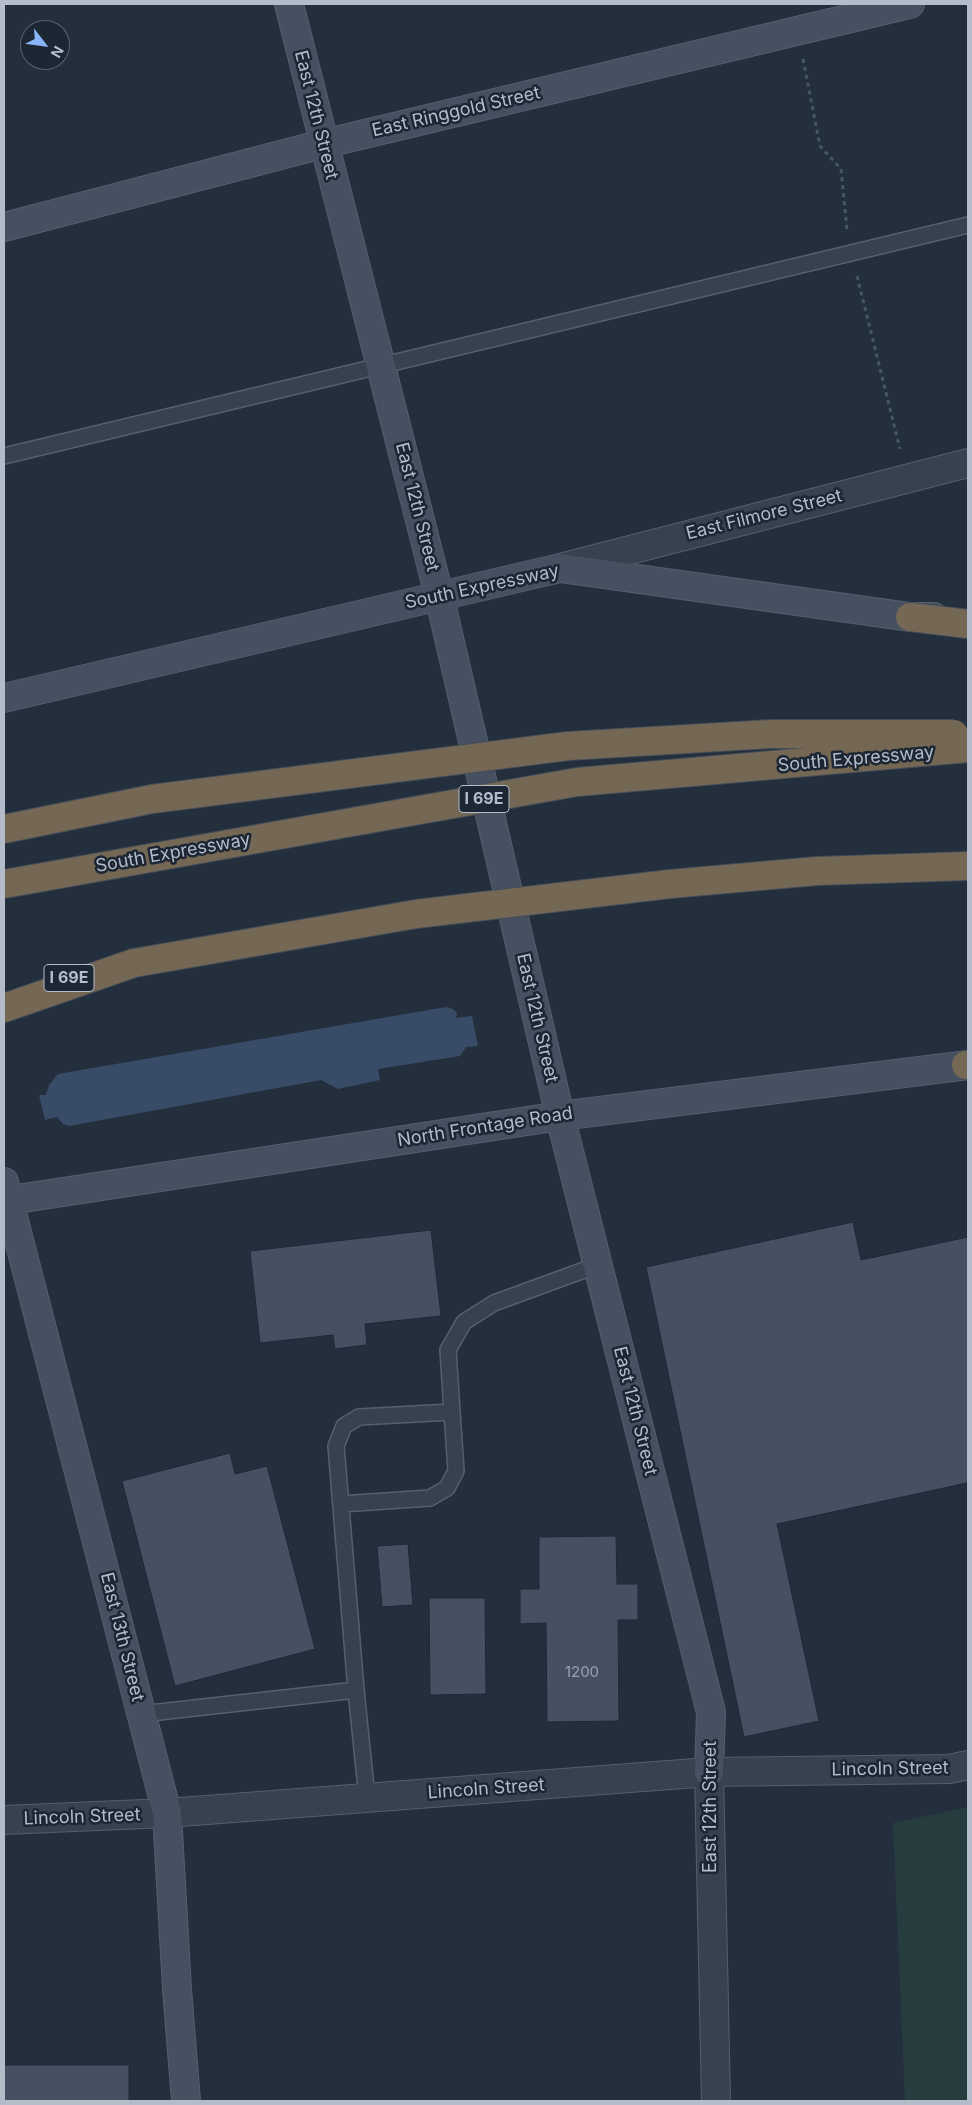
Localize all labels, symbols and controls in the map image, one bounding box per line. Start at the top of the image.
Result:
north arrow [20,20,70,70]
text: N [48,43,68,61]
street label: East 12th Street [290,48,342,182]
street label: East Ringgold Street [370,82,542,142]
street label: East 12th Street [391,440,443,574]
street label: East Filmore Street [684,485,844,545]
street label: South Expressway [403,560,561,614]
street label: South Expressway [777,741,935,777]
road number: I 69E [459,786,509,812]
street label: South Expressway [94,829,252,877]
street label: East 12th Street [512,951,562,1085]
road number: I 69E [44,964,94,991]
street label: North Frontage Road [396,1102,574,1152]
street label: East 12th Street [609,1344,661,1478]
street label: East 13th Street [96,1570,148,1704]
house number: 1200 [565,1663,599,1681]
street label: East 12th Street [700,1741,722,1873]
street label: Lincoln Street [831,1757,949,1781]
street label: Lincoln Street [427,1774,545,1804]
street label: Lincoln Street [23,1804,141,1830]

